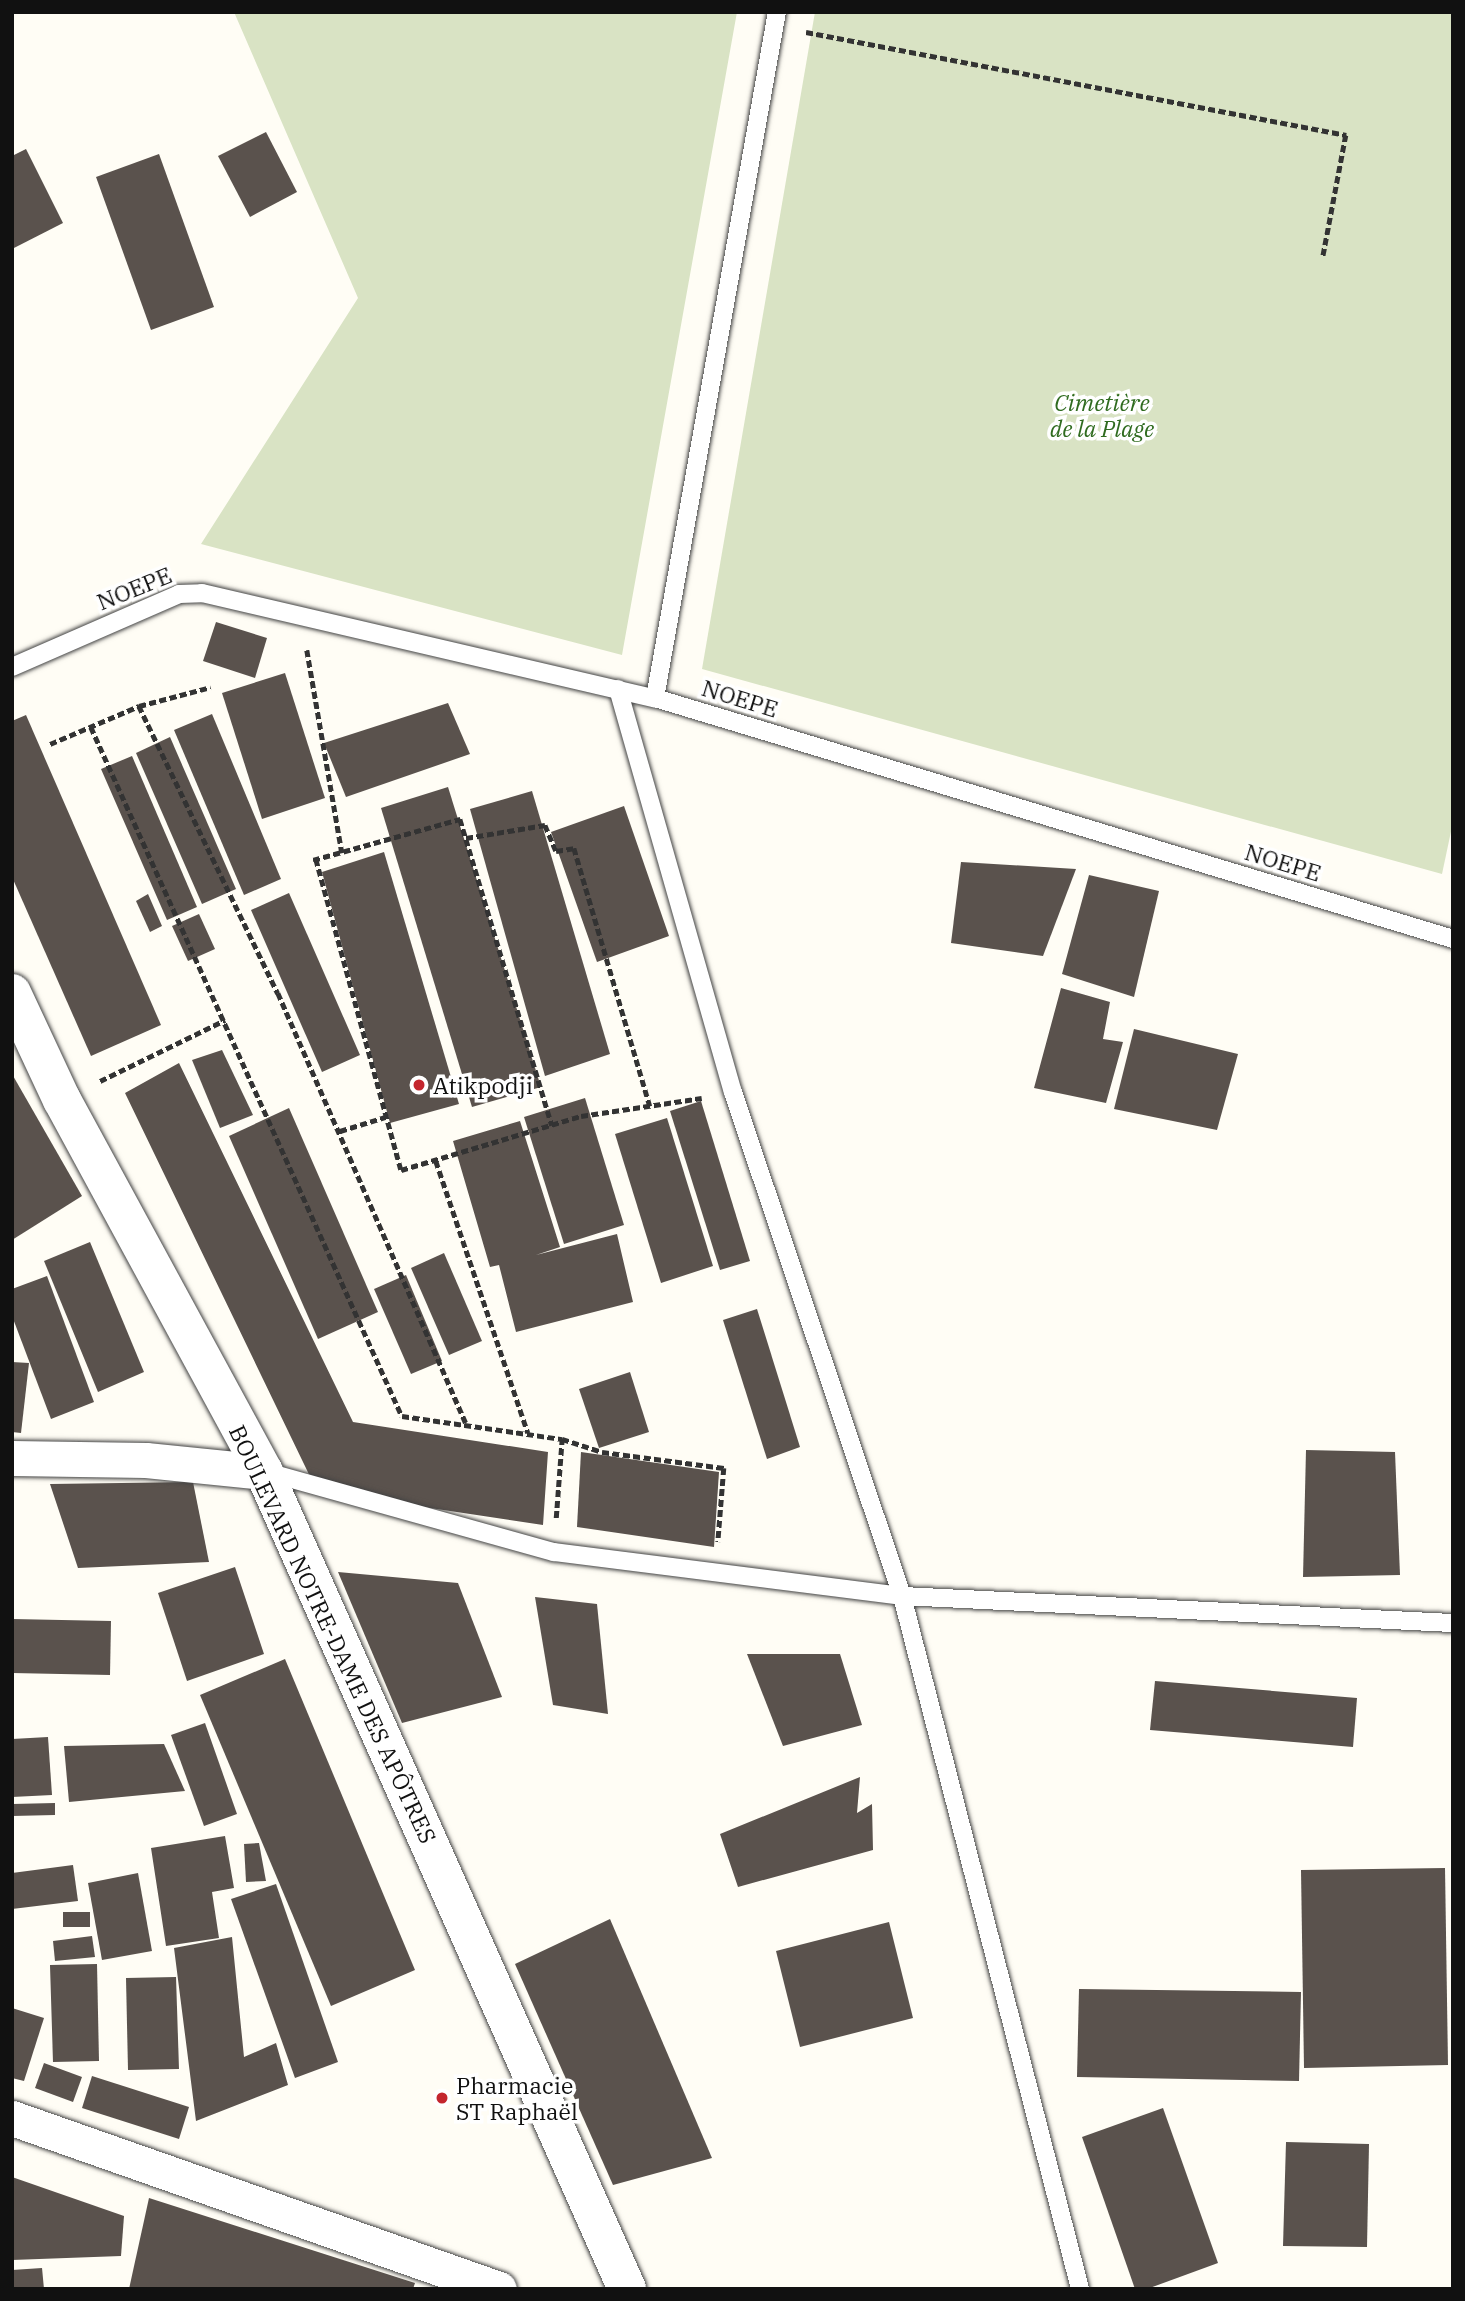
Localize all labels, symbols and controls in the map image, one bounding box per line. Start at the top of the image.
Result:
park label: Cimetière de la Plage [1050,388,1154,442]
street label: NOEPE [93,561,175,615]
street label: NOEPE [699,673,781,723]
street label: NOEPE [1242,837,1324,887]
place label: Atikpodji [433,1071,533,1099]
marker: Atikpodji [411,1077,427,1093]
street label: BOULEVARD NOTRE-DAME DES APÔTRES [224,1420,442,1848]
place label: Pharmacie ST Raphaël [456,2071,578,2125]
marker: Pharmacie ST Raphaël [434,2090,450,2106]

